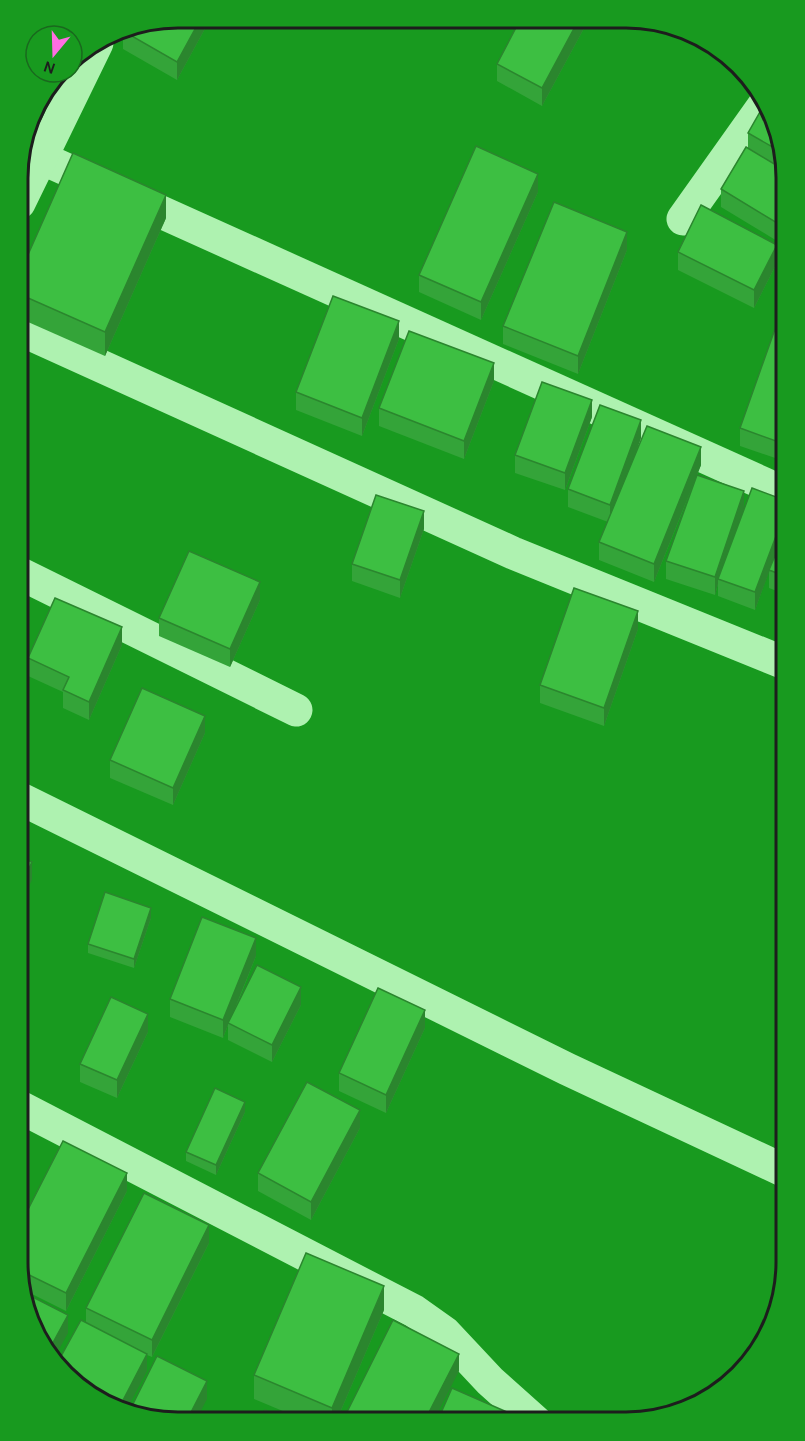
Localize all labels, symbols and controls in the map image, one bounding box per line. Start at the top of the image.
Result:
north arrow [24,24,84,84]
text: N [41,57,58,79]

